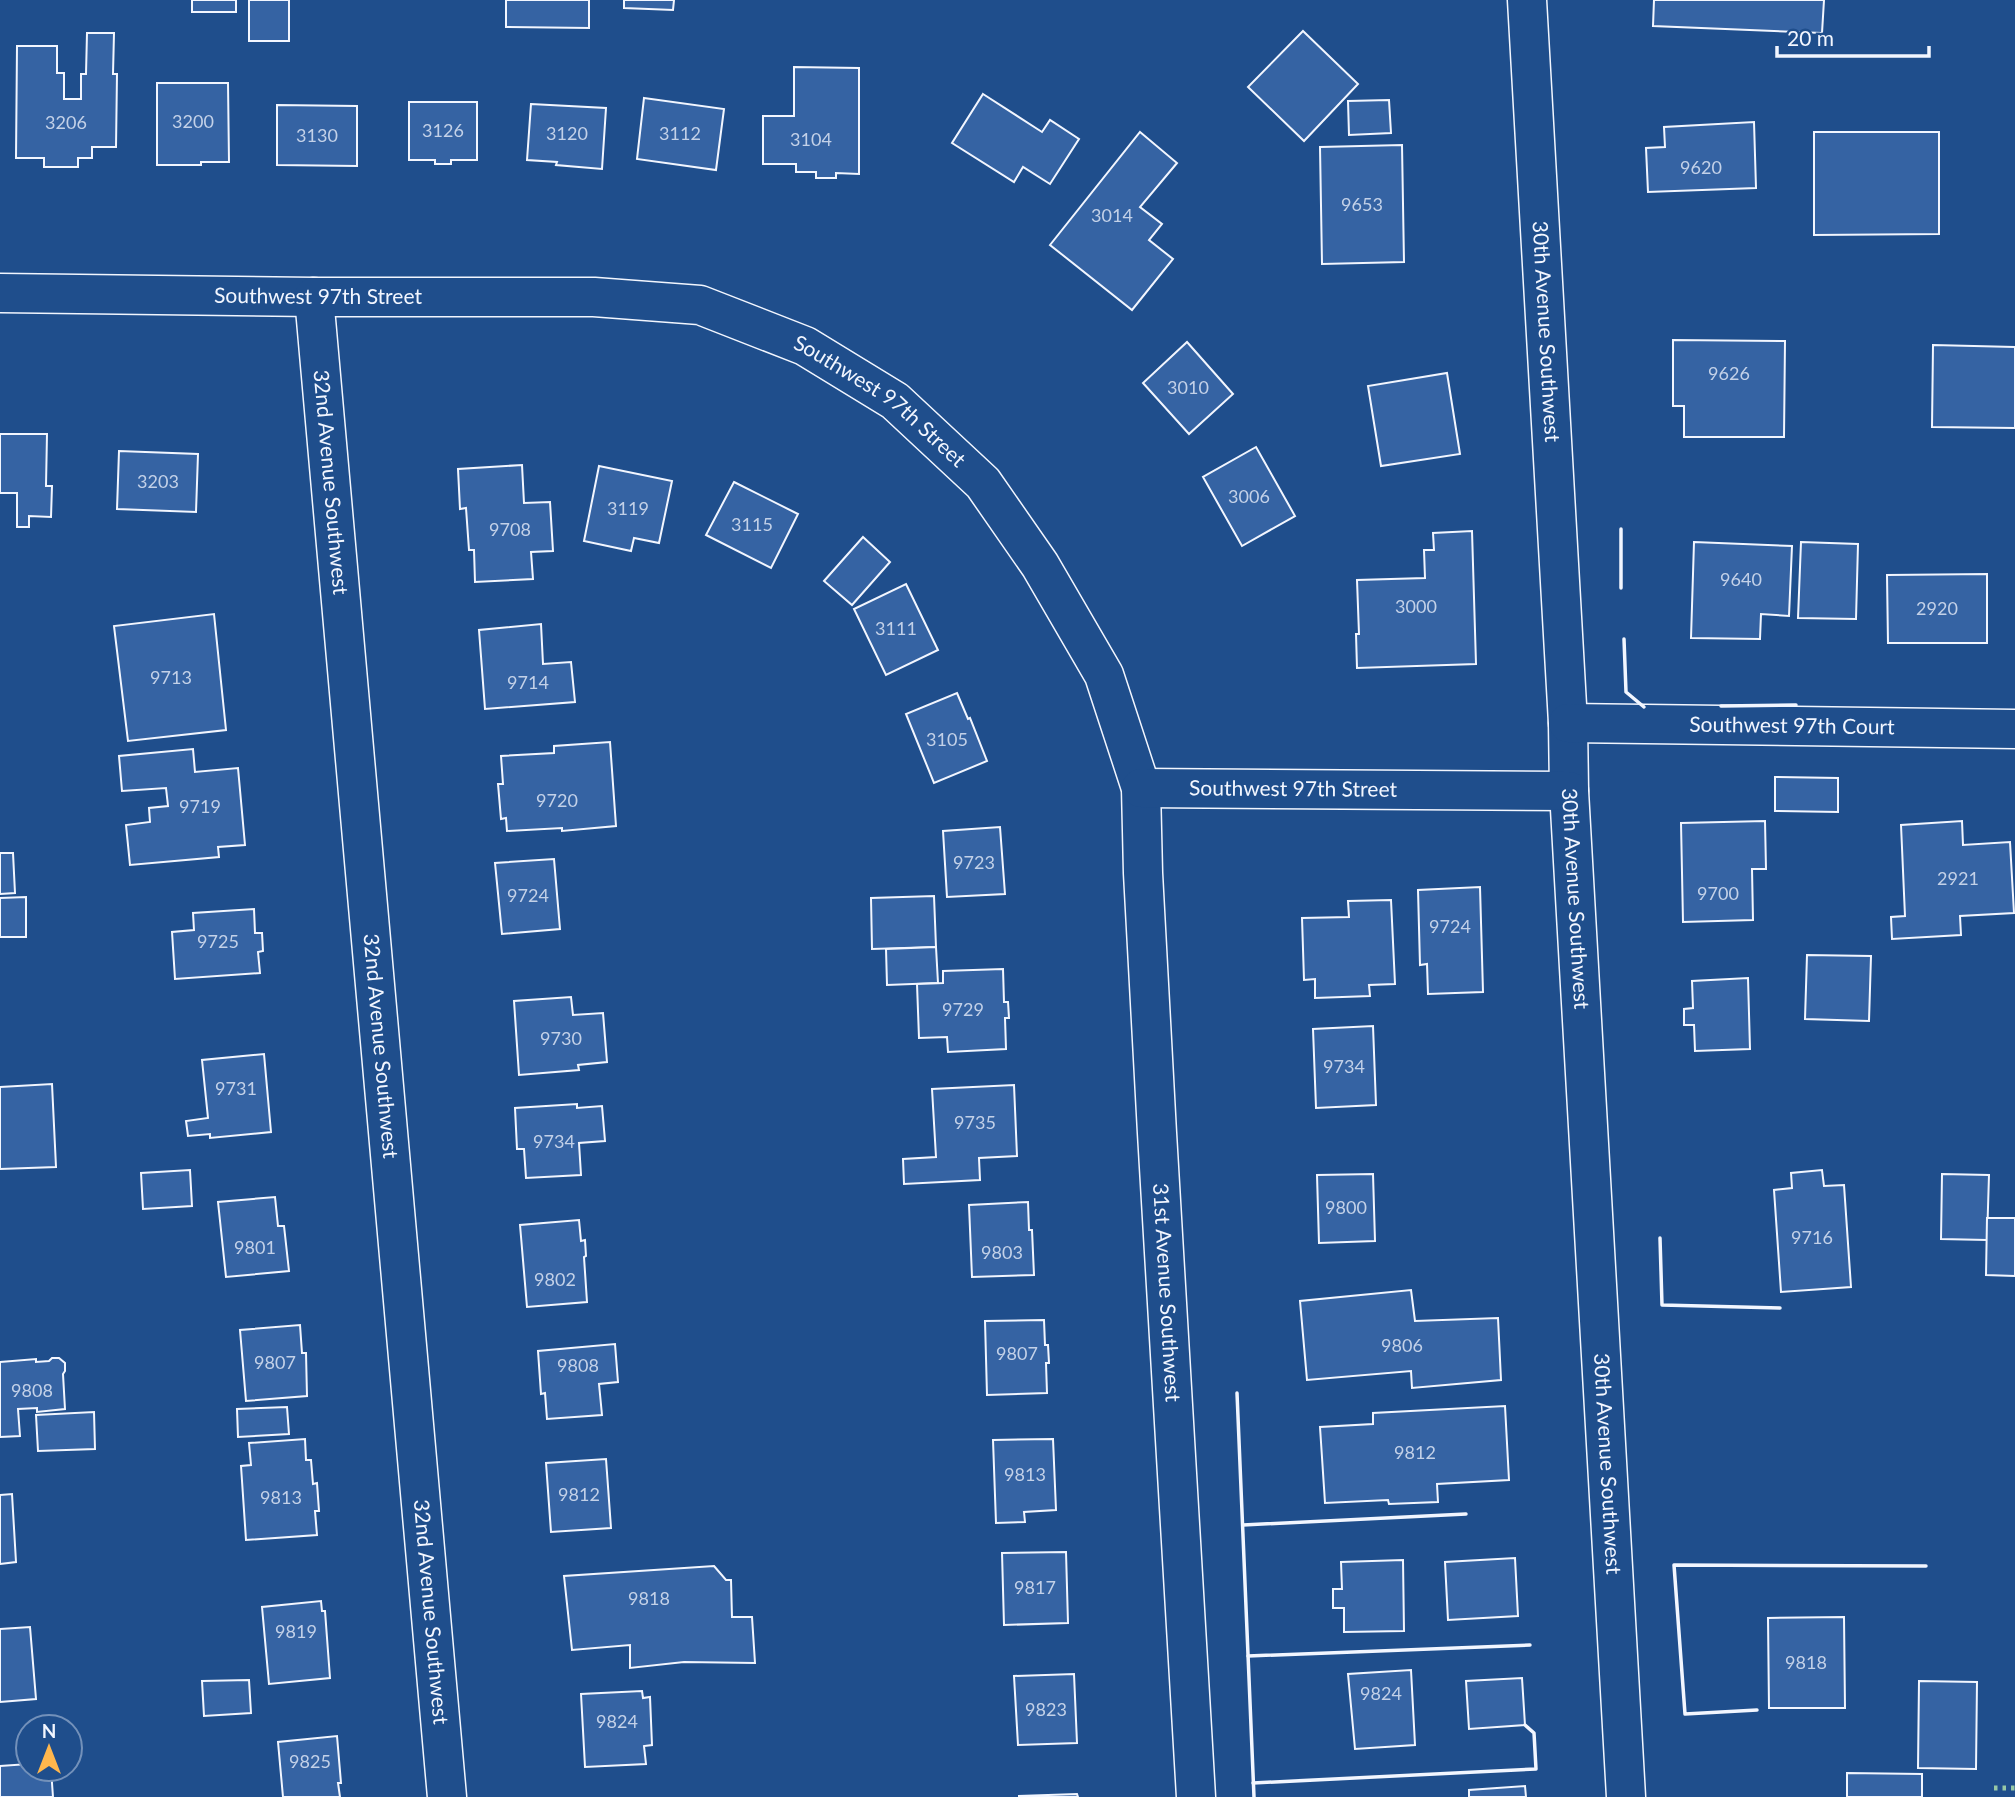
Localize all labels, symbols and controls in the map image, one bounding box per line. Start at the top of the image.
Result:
scale bar [1777,14,1929,58]
text: 20 m [1787,25,1834,50]
house number: 3200 [172,110,214,132]
house number: 3206 [45,111,87,133]
house number: 3126 [422,119,464,141]
house number: 3120 [546,122,588,144]
house number: 3112 [659,122,701,144]
house number: 3130 [296,124,338,146]
house number: 3104 [790,128,832,150]
house number: 9620 [1680,156,1722,178]
house number: 9653 [1341,193,1383,215]
house number: 3014 [1091,204,1133,226]
street label: 30th Avenue Southwest [1529,220,1566,443]
street label: Southwest 97th Street [214,282,422,308]
street label: Southwest 97th Street [791,329,972,472]
house number: 9626 [1708,362,1750,384]
street label: 32nd Avenue Southwest [310,369,354,596]
house number: 3010 [1167,376,1209,398]
house number: 3203 [137,470,179,492]
house number: 3006 [1228,485,1270,507]
house number: 3119 [607,497,649,519]
house number: 3115 [731,513,773,535]
house number: 9708 [489,518,531,540]
house number: 9640 [1720,568,1762,590]
house number: 3000 [1395,595,1437,617]
house number: 2920 [1916,597,1958,619]
house number: 3111 [875,617,917,639]
house number: 9713 [150,666,192,688]
house number: 9714 [507,671,549,693]
street label: Southwest 97th Court [1689,711,1895,738]
house number: 3105 [926,728,968,750]
street label: Southwest 97th Street [1189,774,1398,801]
street label: 30th Avenue Southwest [1558,787,1595,1010]
house number: 9720 [536,789,578,811]
house number: 9719 [179,795,221,817]
house number: 9723 [953,851,995,873]
house number: 2921 [1937,867,1979,889]
house number: 9700 [1697,882,1739,904]
house number: 9724 [507,884,549,906]
house number: 9724 [1429,915,1471,937]
house number: 9725 [197,930,239,952]
street label: 32nd Avenue Southwest [359,932,404,1160]
house number: 9729 [942,998,984,1020]
house number: 9730 [540,1027,582,1049]
house number: 9734 [1323,1055,1365,1077]
house number: 9731 [215,1077,257,1099]
house number: 9735 [954,1111,996,1133]
house number: 9734 [533,1130,575,1152]
street label: 31st Avenue Southwest [1149,1182,1187,1403]
house number: 9800 [1325,1196,1367,1218]
house number: 9716 [1791,1226,1833,1248]
house number: 9801 [234,1236,276,1258]
house number: 9803 [981,1241,1023,1263]
house number: 9802 [534,1268,576,1290]
house number: 9806 [1381,1334,1423,1356]
house number: 9807 [996,1342,1038,1364]
house number: 9807 [254,1351,296,1373]
street label: 30th Avenue Southwest [1590,1352,1627,1575]
house number: 9808 [557,1354,599,1376]
house number: 9808 [11,1379,53,1401]
house number: 9812 [1394,1441,1436,1463]
house number: 9813 [1004,1463,1046,1485]
house number: 9812 [558,1483,600,1505]
house number: 9813 [260,1486,302,1508]
street label: 32nd Avenue Southwest [410,1498,455,1726]
house number: 9817 [1014,1576,1056,1598]
house number: 9818 [628,1587,670,1609]
house number: 9819 [275,1620,317,1642]
house number: 9818 [1785,1651,1827,1673]
house number: 9824 [1360,1682,1402,1704]
house number: 9823 [1025,1698,1067,1720]
house number: 9824 [596,1710,638,1732]
north arrow [14,1713,84,1783]
text: N [42,1719,56,1742]
house number: 9825 [289,1750,331,1772]

